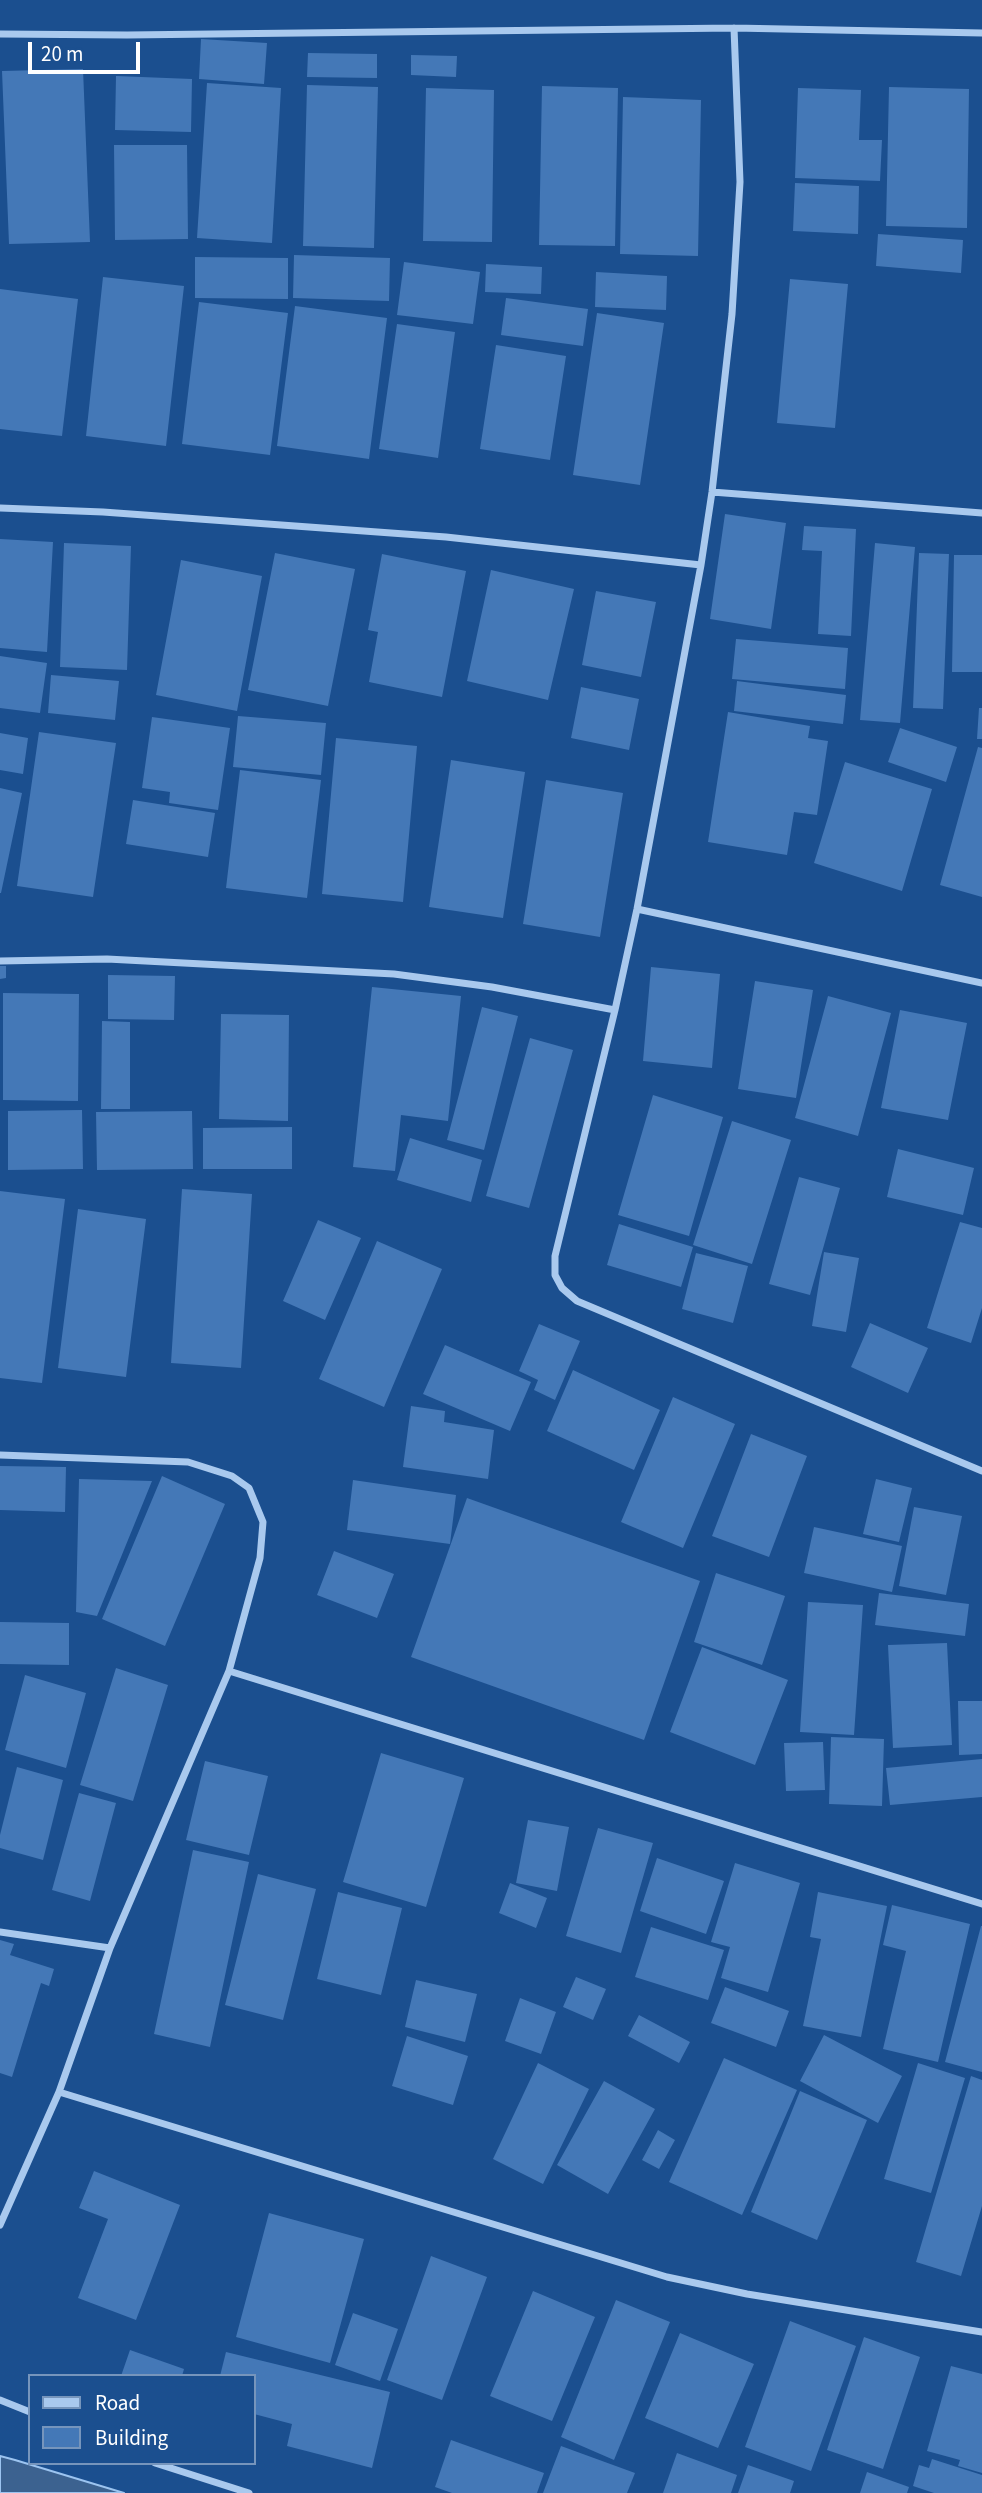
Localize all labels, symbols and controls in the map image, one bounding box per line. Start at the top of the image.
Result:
scale bar [32,28,144,72]
text: 20 m [41,39,83,69]
legend [28,2374,256,2465]
text: Road [95,2388,140,2418]
text: Building [95,2423,168,2453]

